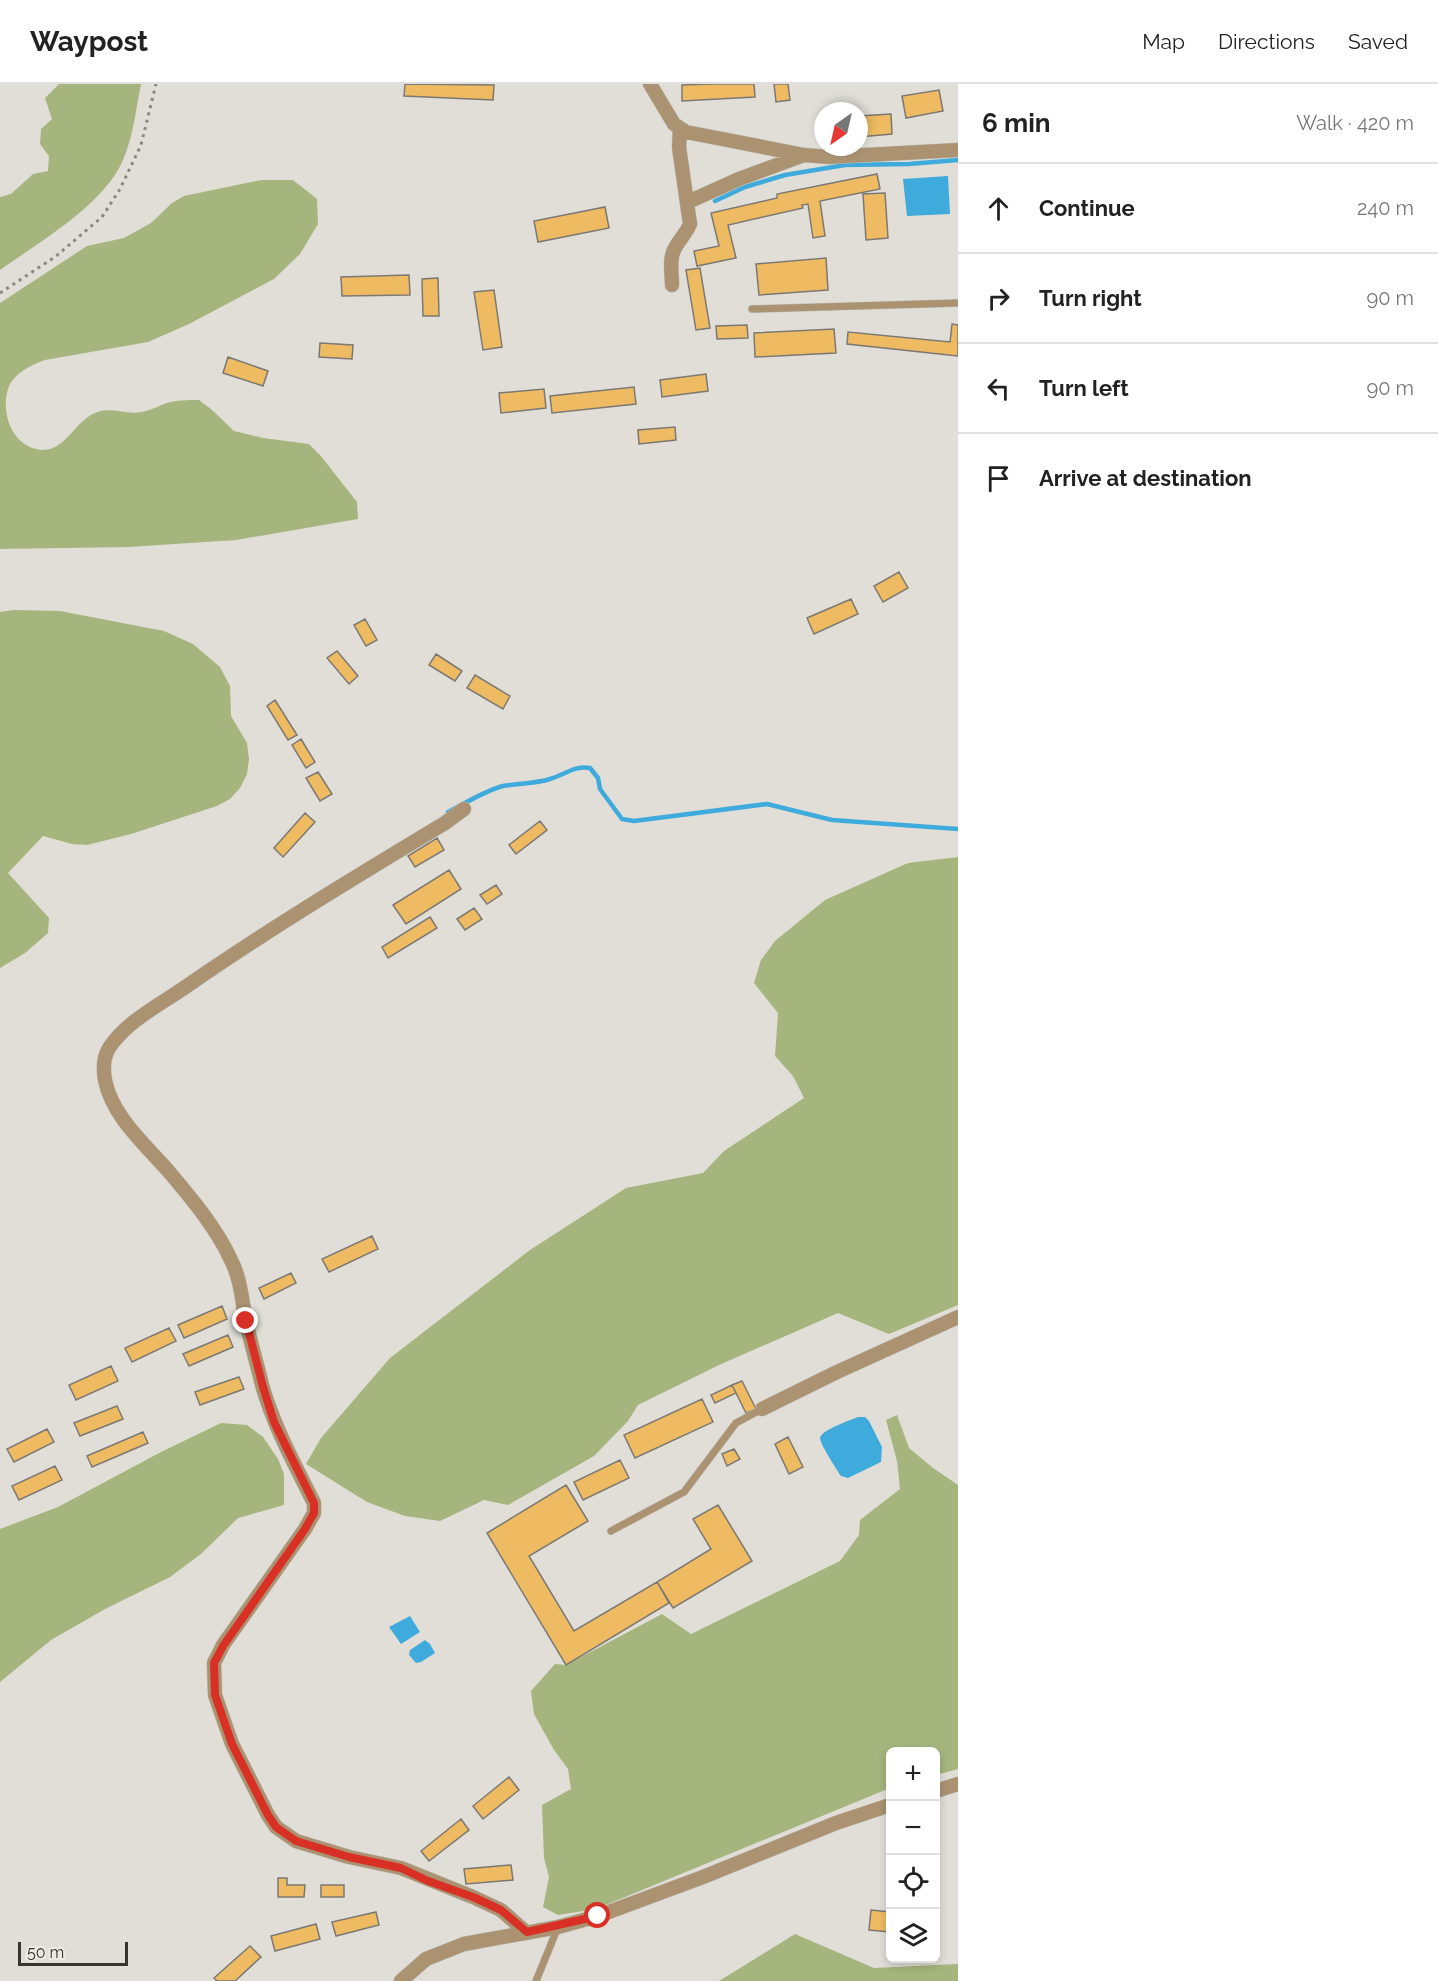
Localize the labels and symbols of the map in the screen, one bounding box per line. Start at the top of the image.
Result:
north arrow [814,102,868,156]
route end [232,1307,258,1333]
route start [584,1902,610,1928]
scale bar [18,1939,128,1966]

